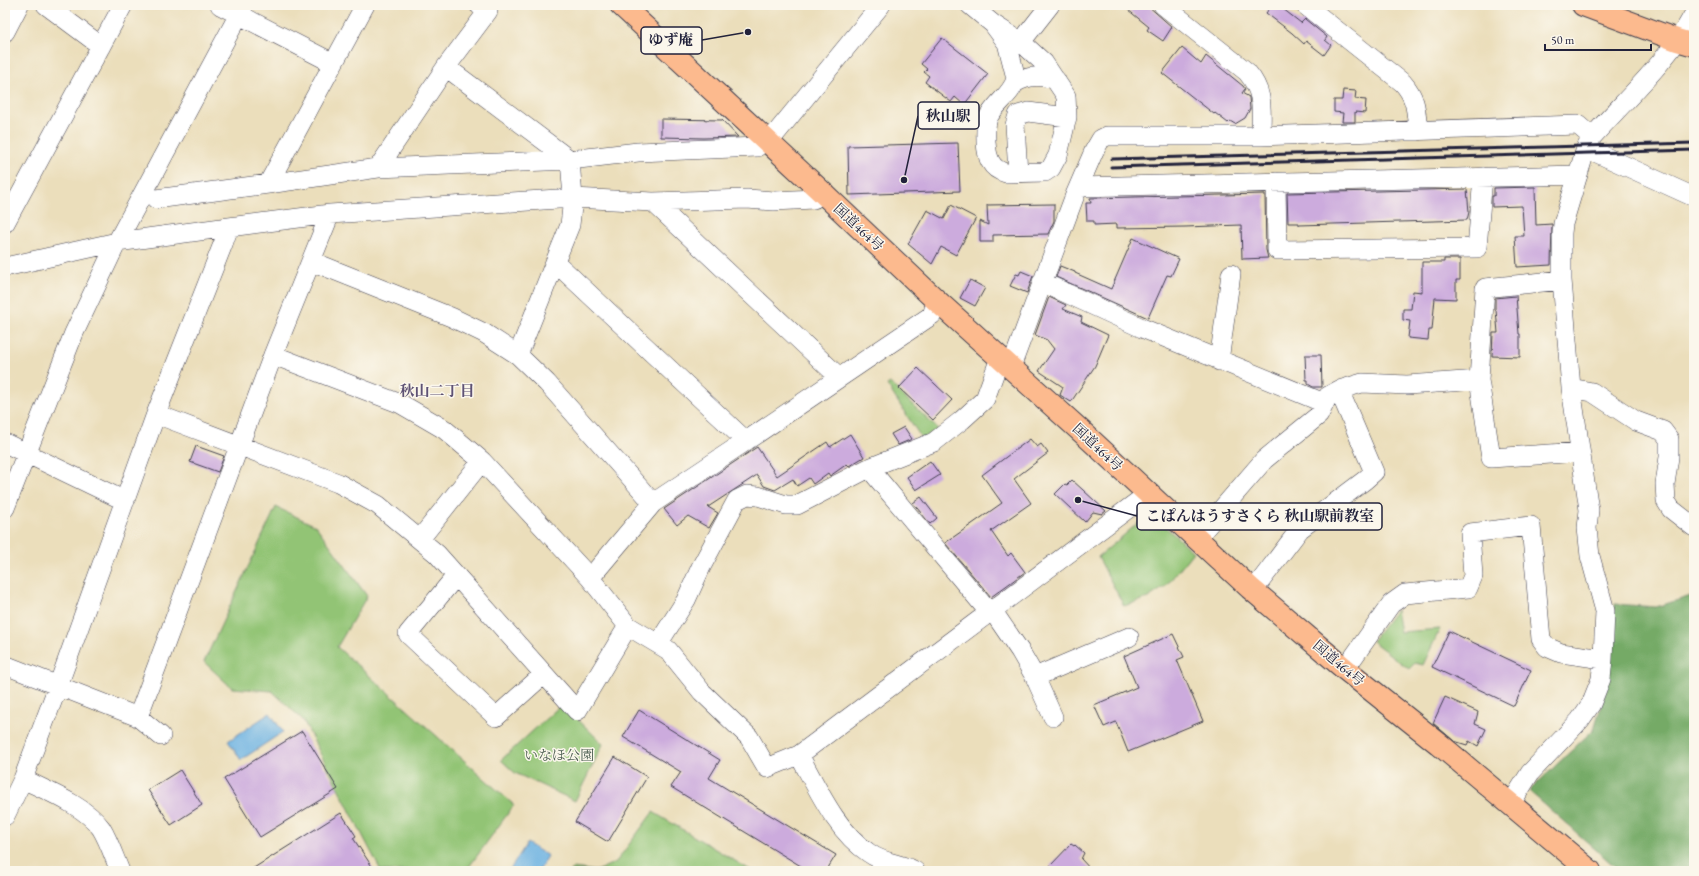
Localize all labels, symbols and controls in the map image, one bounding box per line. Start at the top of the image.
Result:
scale bar [1545,26,1651,52]
callout: ゆず庵 [641,27,702,54]
text: ゆず庵 [648,30,694,49]
text: 50 m [1551,32,1575,48]
callout: 秋山駅 [918,102,979,129]
text: 秋山駅 [925,106,971,125]
street label: 国道464号 [830,199,888,255]
district label: 秋山二丁目 [399,381,475,400]
street label: 国道464号 [1069,419,1127,475]
callout: こぱんはうすさくら 秋山駅前教室 [1137,503,1382,530]
text: こぱんはうすさくら 秋山駅前教室 [1146,506,1374,525]
street label: 国道464号 [1309,636,1369,690]
park label: いなほ公園 [524,746,594,764]

